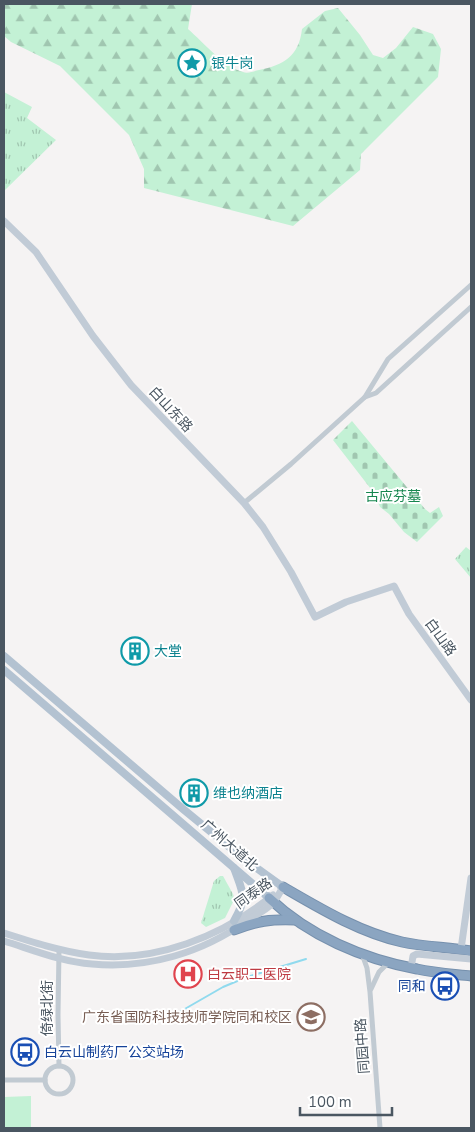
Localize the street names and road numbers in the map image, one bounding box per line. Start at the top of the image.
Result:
street label: 白山东路 [145,382,197,436]
street label: 白山路 [421,615,461,660]
street label: 广州大道北 [197,815,262,876]
street label: 同泰路 [231,874,276,913]
street label: 倚绿北街 [38,980,57,1036]
street label: 同园中路 [351,1017,374,1075]

